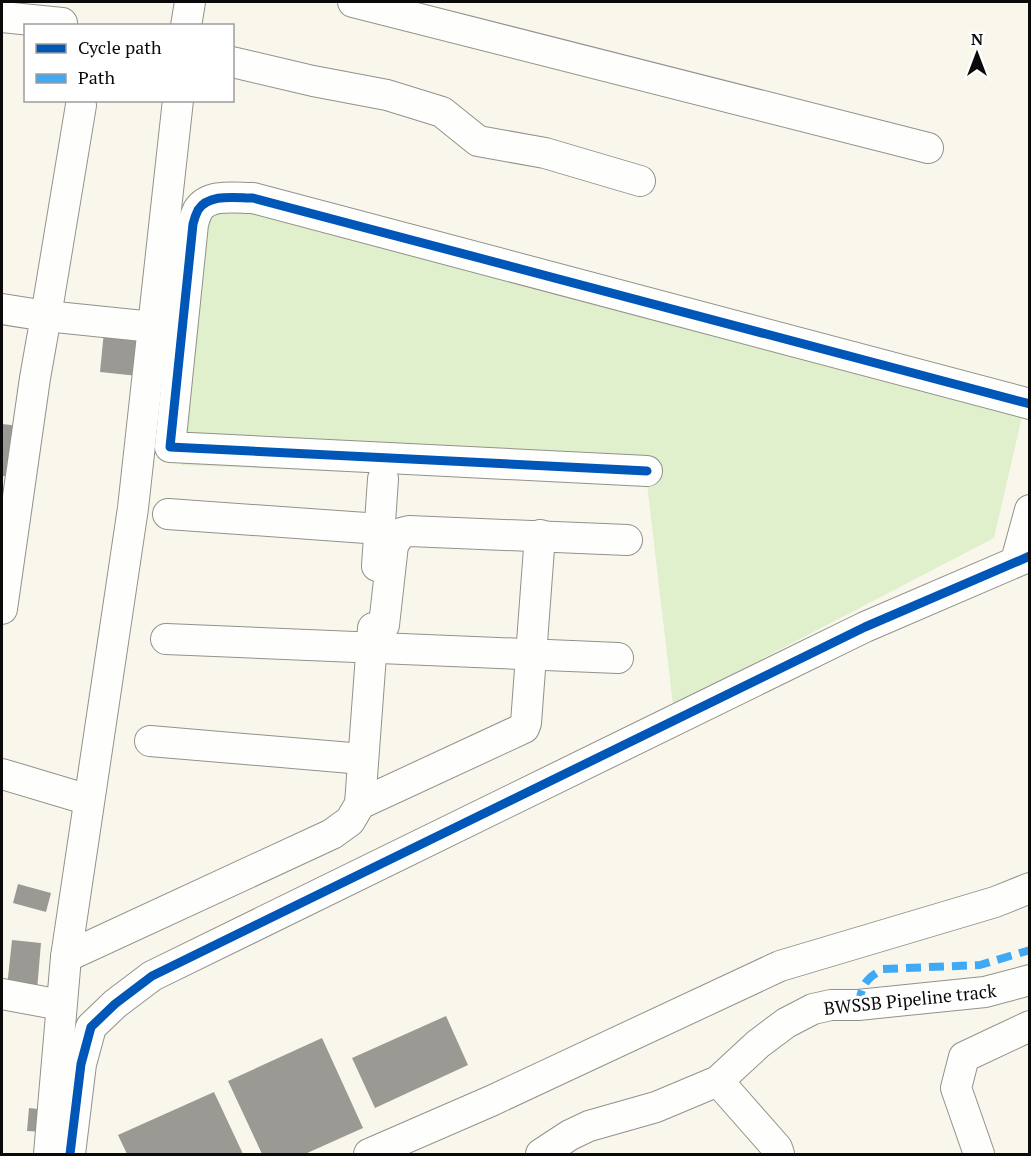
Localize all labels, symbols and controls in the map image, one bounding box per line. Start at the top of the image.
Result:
legend [24,24,234,102]
north arrow [947,24,1007,84]
text: N [971,28,983,50]
text: Cycle path [78,35,162,59]
text: Path [78,65,115,89]
street label: BWSSB Pipeline track [823,978,998,1020]

